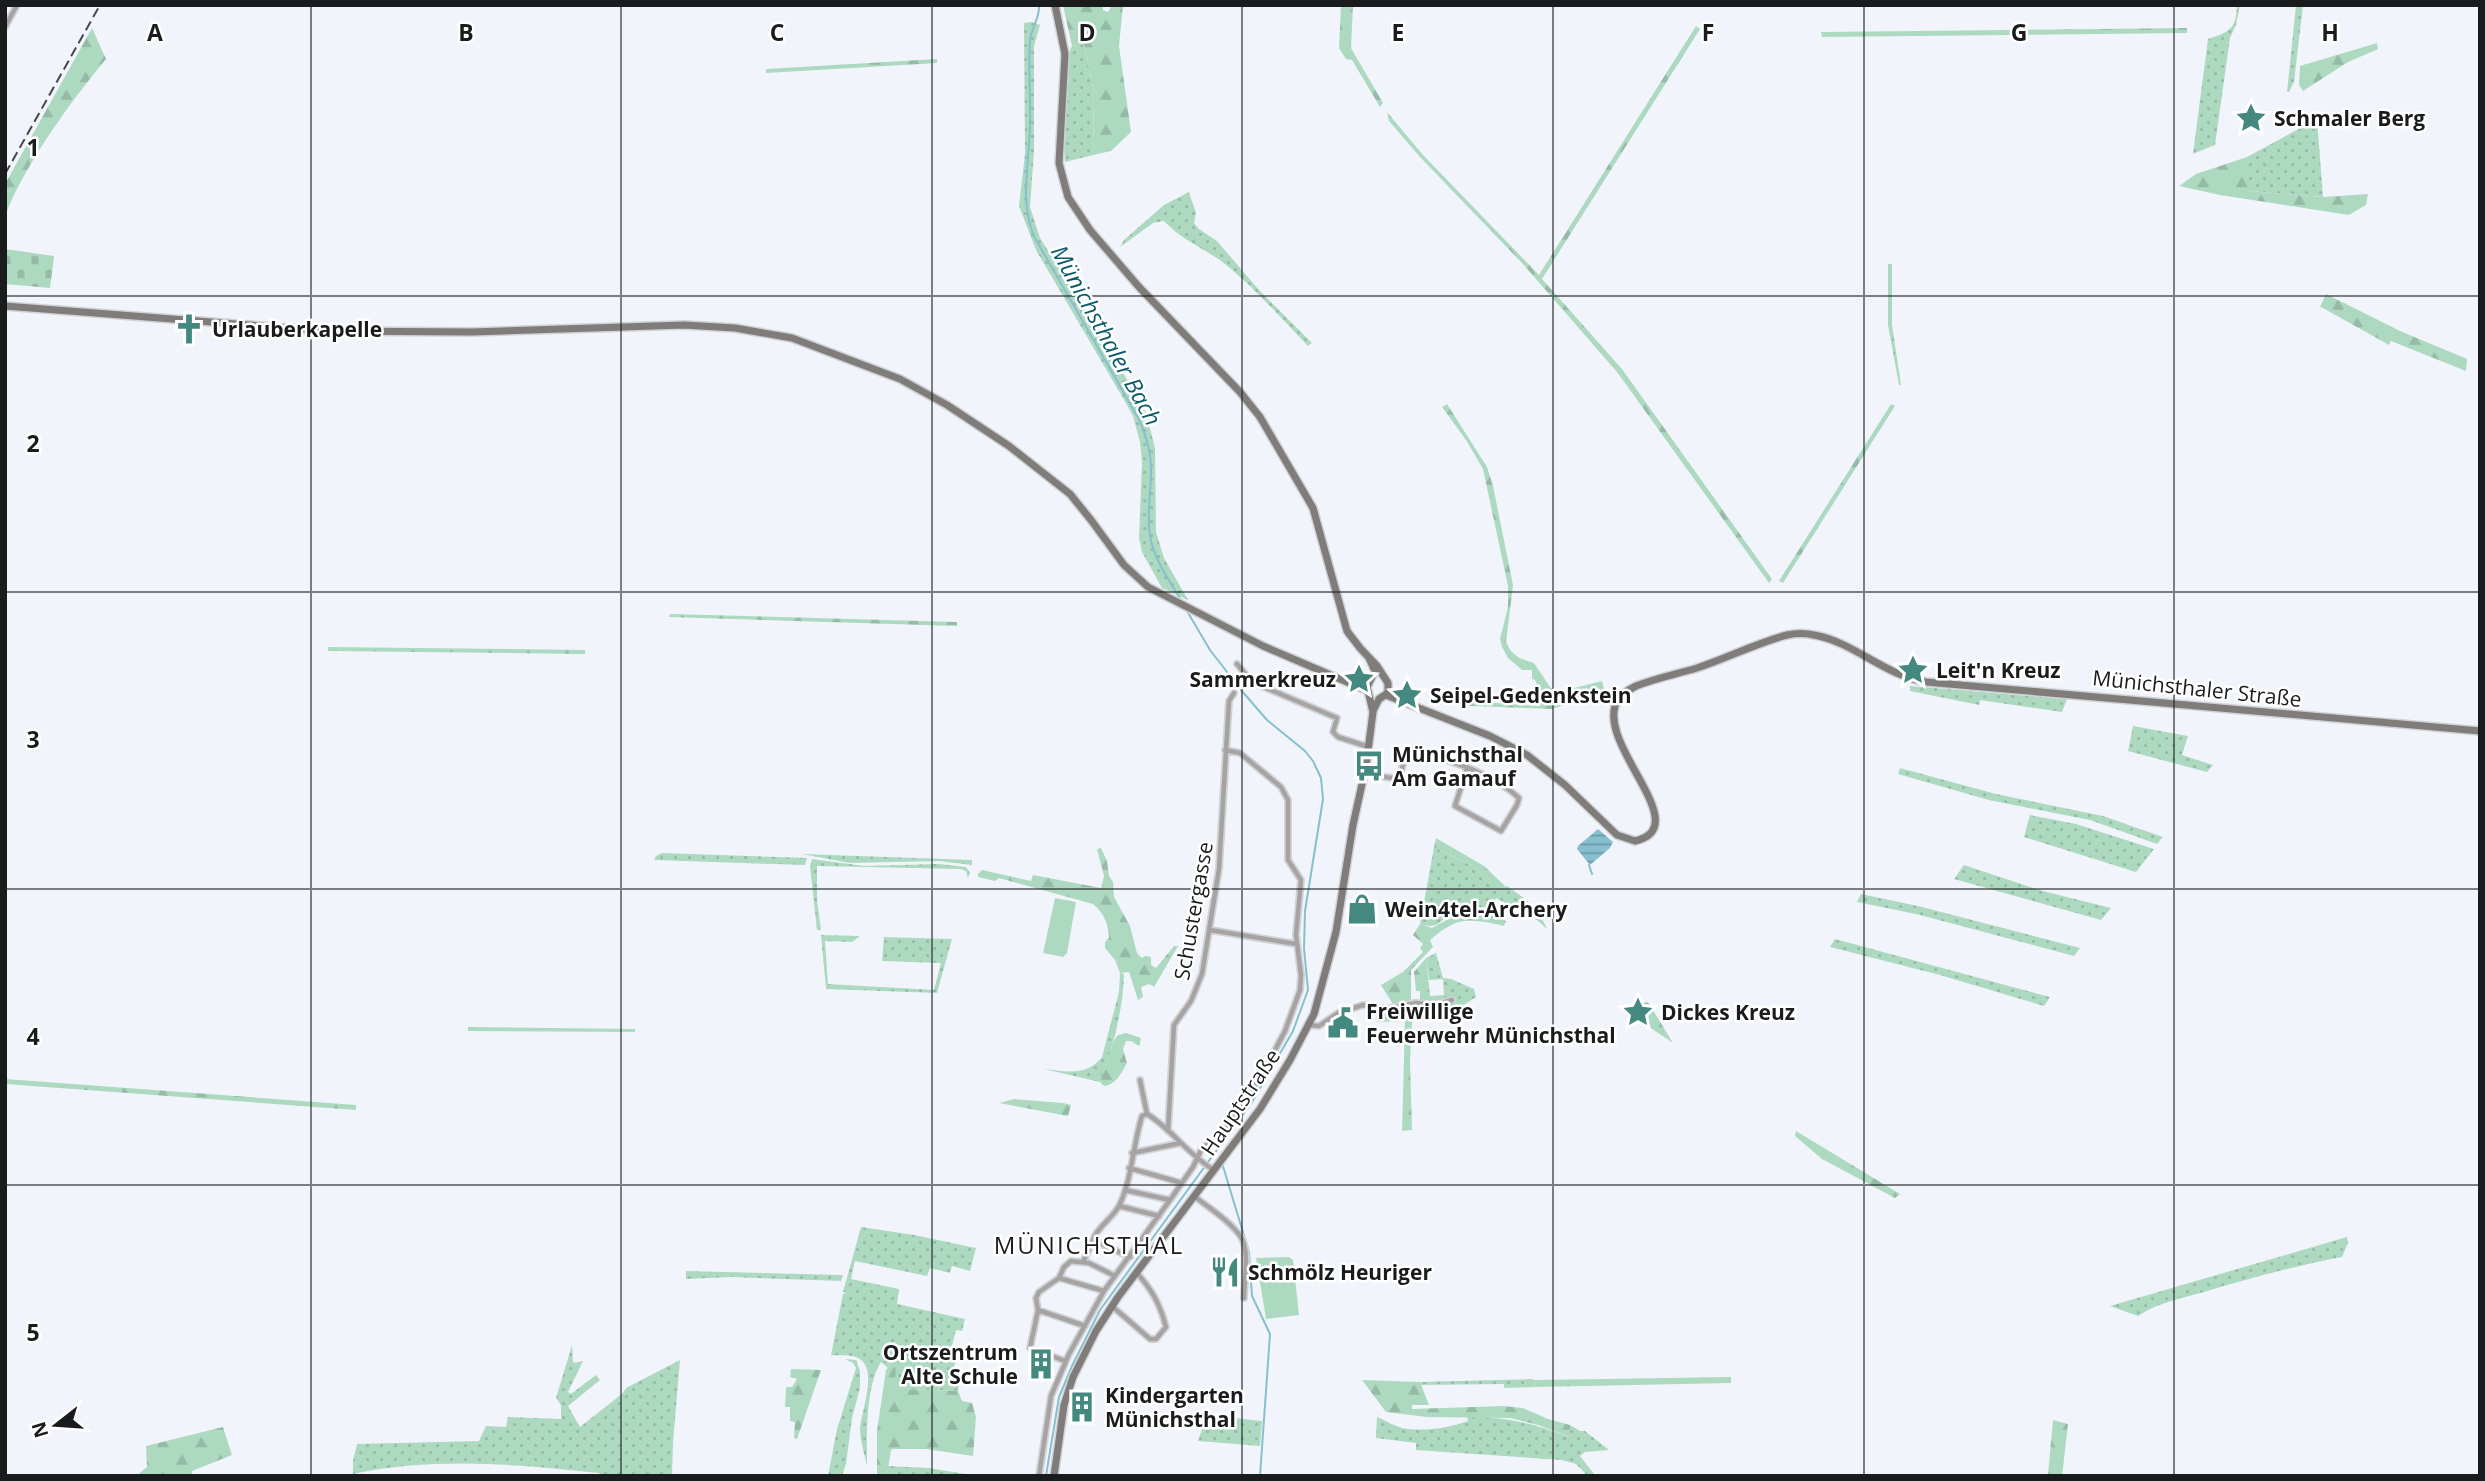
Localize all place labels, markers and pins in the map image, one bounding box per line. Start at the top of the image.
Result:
place icon: Schmaler Berg [2234,101,2268,135]
place label: Schmaler Berg [2274,104,2425,132]
church icon: Urlauberkapelle [172,312,206,346]
place label: Urlauberkapelle [212,315,382,343]
place icon: Leit'n Kreuz [1896,653,1930,687]
place label: Leit'n Kreuz [1936,656,2061,684]
place icon: Sammerkreuz [1342,662,1376,696]
place label: Sammerkreuz [1190,665,1336,693]
place icon: Seipel-Gedenkstein [1390,678,1424,712]
place label: Seipel-Gedenkstein [1430,681,1632,709]
place label: Münichsthal Am Gamauf [1392,740,1523,792]
bus stop icon: Münichsthal Am Gamauf [1352,749,1386,783]
shop icon: Wein4tel-Archery [1345,892,1379,926]
place label: Wein4tel-Archery [1385,895,1567,923]
place icon: Dickes Kreuz [1621,995,1655,1029]
place label: Freiwillige Feuerwehr Münichsthal [1366,997,1616,1049]
place label: Dickes Kreuz [1661,998,1795,1026]
public building icon: Freiwillige Feuerwehr Münichsthal [1326,1006,1360,1040]
restaurant icon: Schmölz Heuriger [1208,1255,1242,1289]
place label: Schmölz Heuriger [1248,1258,1432,1286]
place label: Ortszentrum Alte Schule [883,1338,1018,1390]
building icon: Ortszentrum Alte Schule [1024,1347,1058,1381]
place label: Kindergarten Münichsthal [1105,1381,1244,1433]
building icon: Kindergarten Münichsthal [1065,1390,1099,1424]

